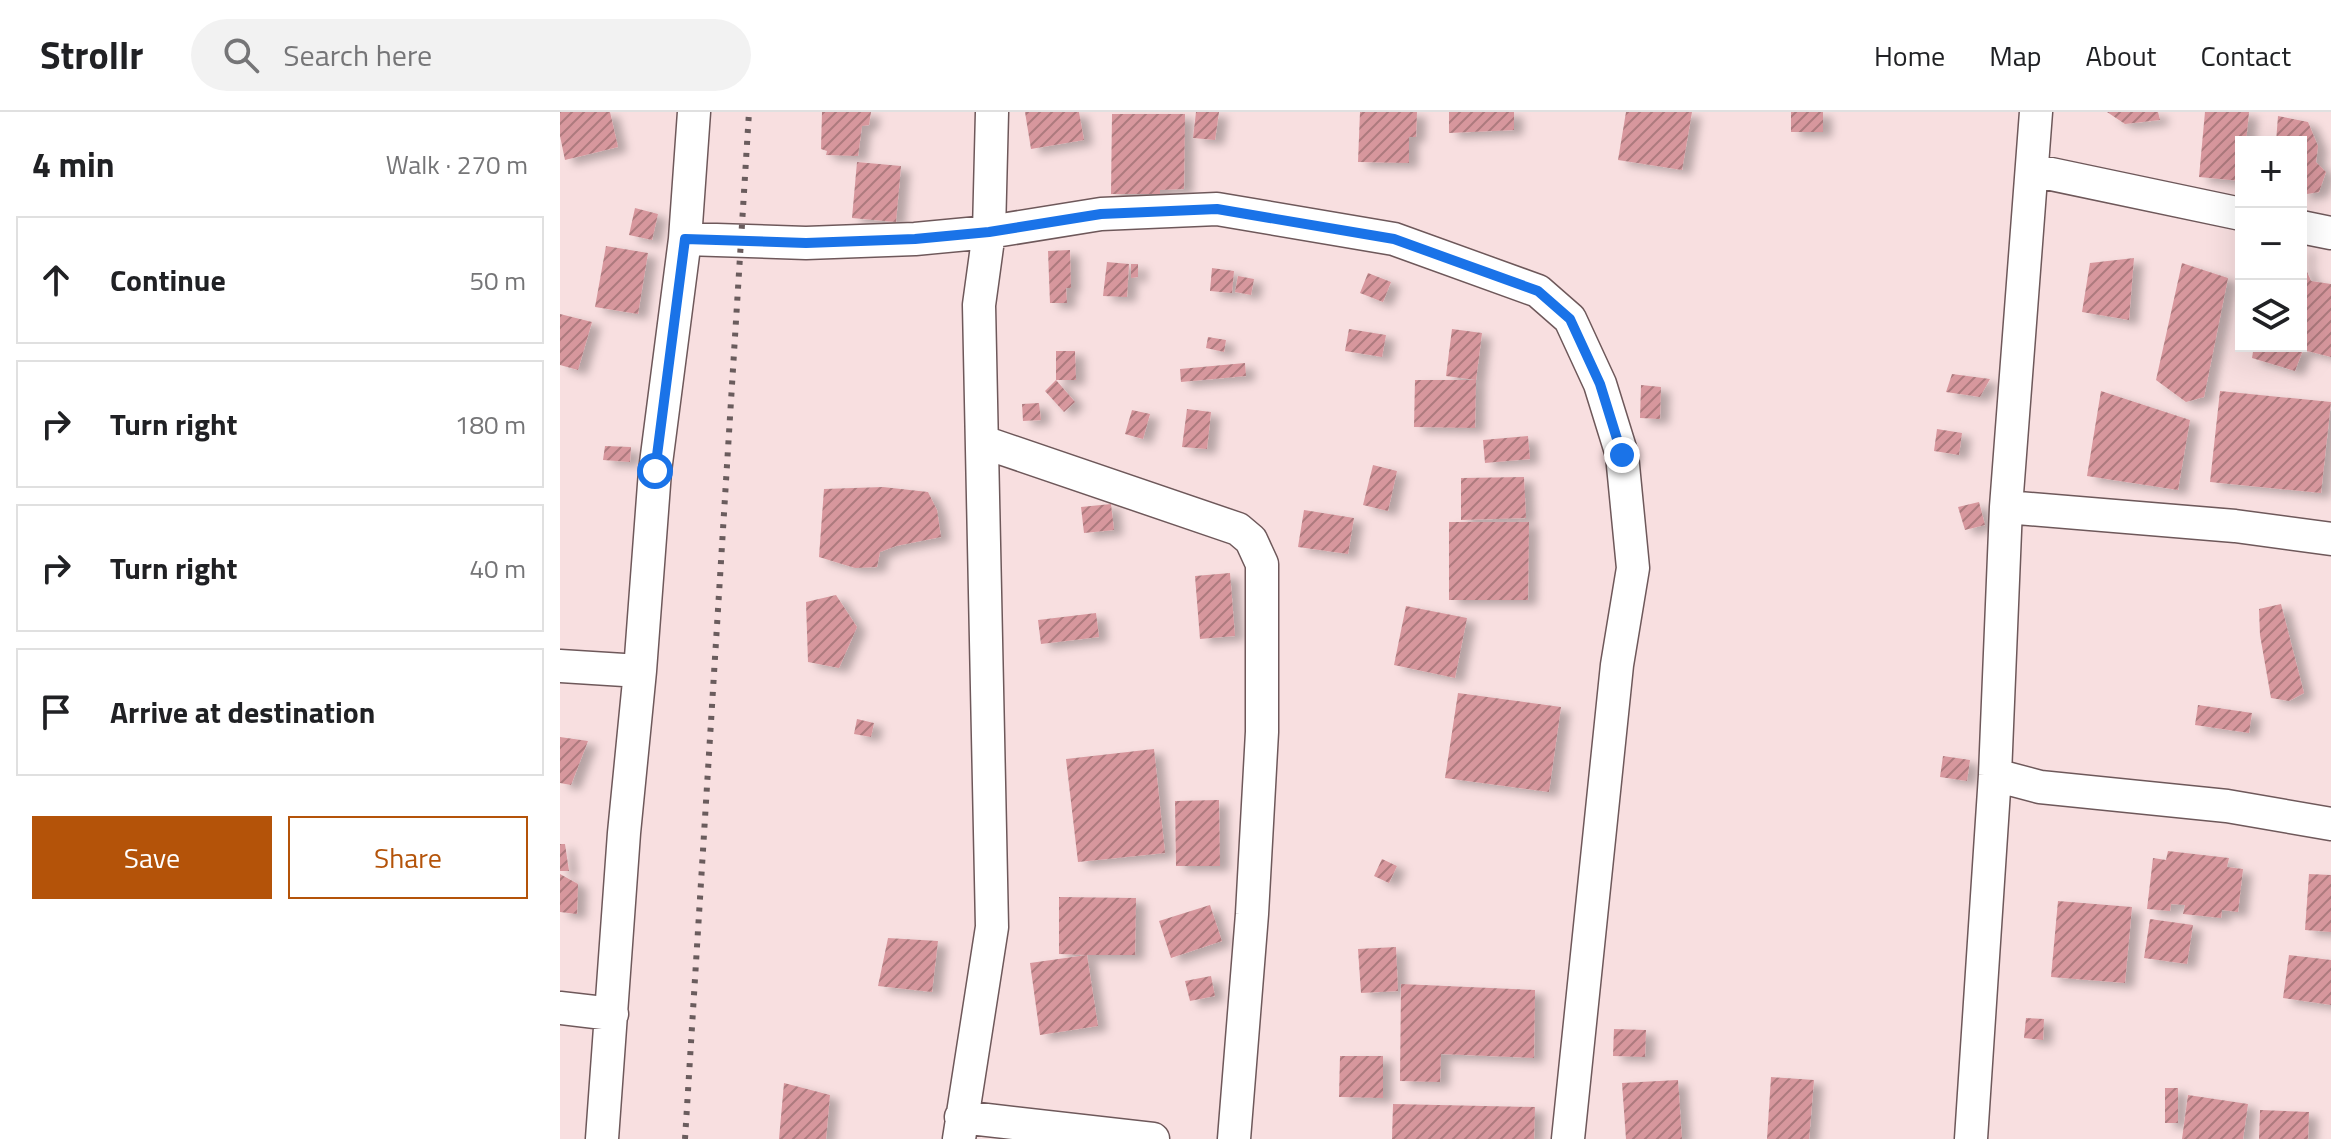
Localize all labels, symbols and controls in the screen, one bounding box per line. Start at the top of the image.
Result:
search box [191,19,751,91]
text: Strollr [40,26,143,84]
text: Search here [283,32,432,78]
icon: search [219,33,263,77]
text: Home [1874,34,1945,77]
text: Map [1989,34,2042,77]
text: About [2086,34,2156,77]
text: Contact [2200,34,2291,77]
map controls [2235,136,2307,352]
button: + [2235,136,2307,208]
text: 4 min [32,138,115,190]
text: Walk · 270 m [386,145,528,184]
button: − [2235,208,2307,280]
text: Continue [110,257,226,303]
icon: ahead [34,258,78,302]
text: 50 m [469,261,526,300]
button: layers [2235,280,2307,352]
text: Turn right [110,401,238,447]
icon: right [34,402,78,446]
text: 180 m [455,405,526,444]
route end [1604,437,1640,473]
route start [637,453,673,489]
text: Turn right [110,545,238,591]
icon: right [34,546,78,590]
text: 40 m [469,549,526,588]
text: Arrive at destination [110,689,375,735]
icon: arrive [34,690,78,734]
button: Save [32,816,272,899]
button: Share [288,816,528,899]

